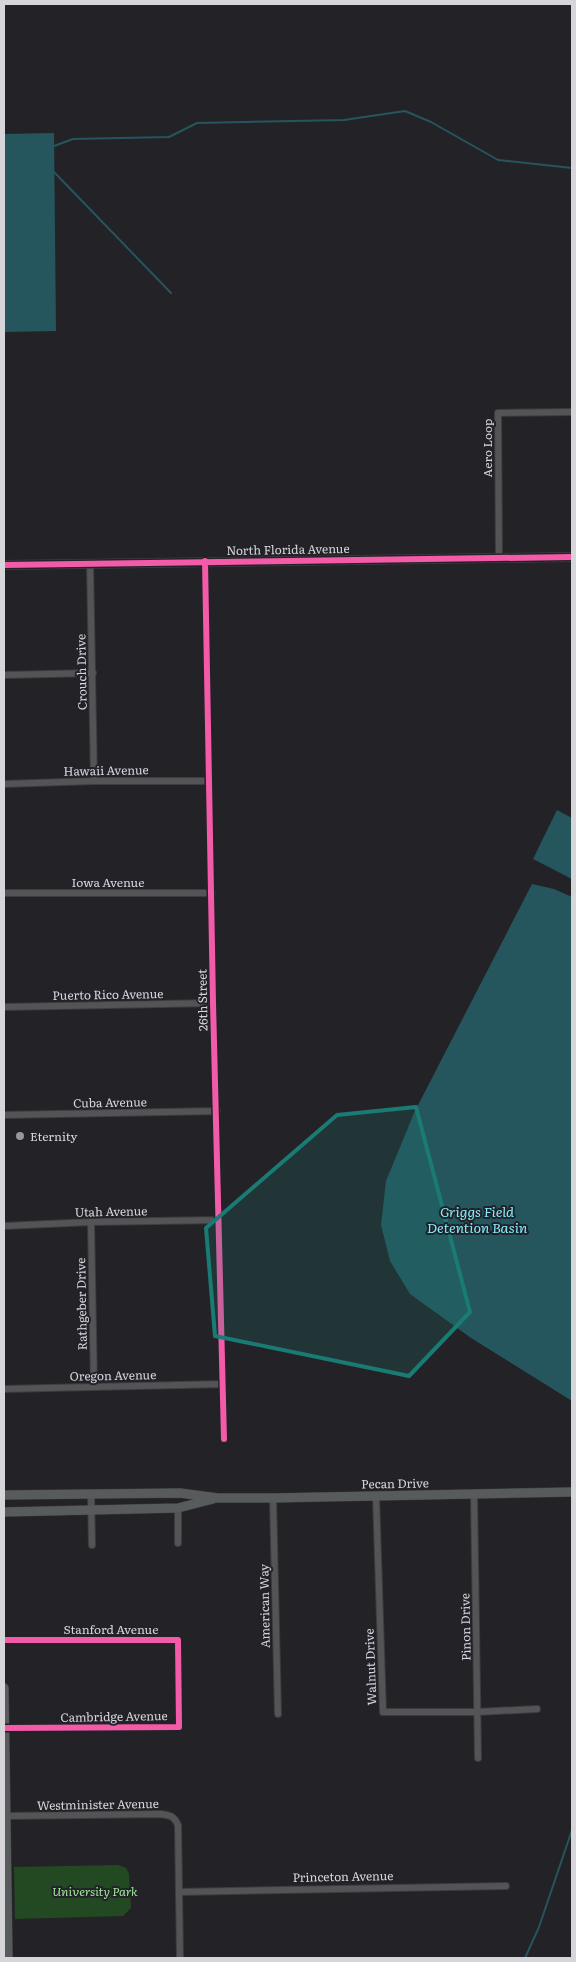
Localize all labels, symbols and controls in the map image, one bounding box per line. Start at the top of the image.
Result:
street label: Aero Loop [478,419,496,477]
street label: North Florida Avenue [226,539,350,559]
street label: Crouch Drive [71,634,91,710]
street label: Hawaii Avenue [63,760,149,780]
street label: Iowa Avenue [72,873,144,891]
street label: 26th Street [192,969,212,1031]
street label: Puerto Rico Avenue [52,984,164,1004]
street label: Cuba Avenue [73,1092,147,1112]
place label: Eternity [30,1127,77,1145]
marker: Eternity [14,1130,26,1142]
street label: Utah Avenue [74,1201,148,1221]
water label: Griggs Field Detention Basin [427,1201,528,1237]
street label: Rathgeber Drive [71,1257,91,1351]
street label: Oregon Avenue [69,1365,157,1385]
street label: Pecan Drive [361,1473,429,1493]
street label: American Way [254,1564,274,1648]
street label: Pinon Drive [455,1593,475,1661]
street label: Stanford Avenue [64,1620,158,1638]
street label: Walnut Drive [360,1628,380,1706]
street label: Cambridge Avenue [60,1706,168,1726]
street label: Westminister Avenue [37,1794,159,1814]
street label: Princeton Avenue [292,1866,394,1886]
park label: University Park [52,1882,138,1900]

